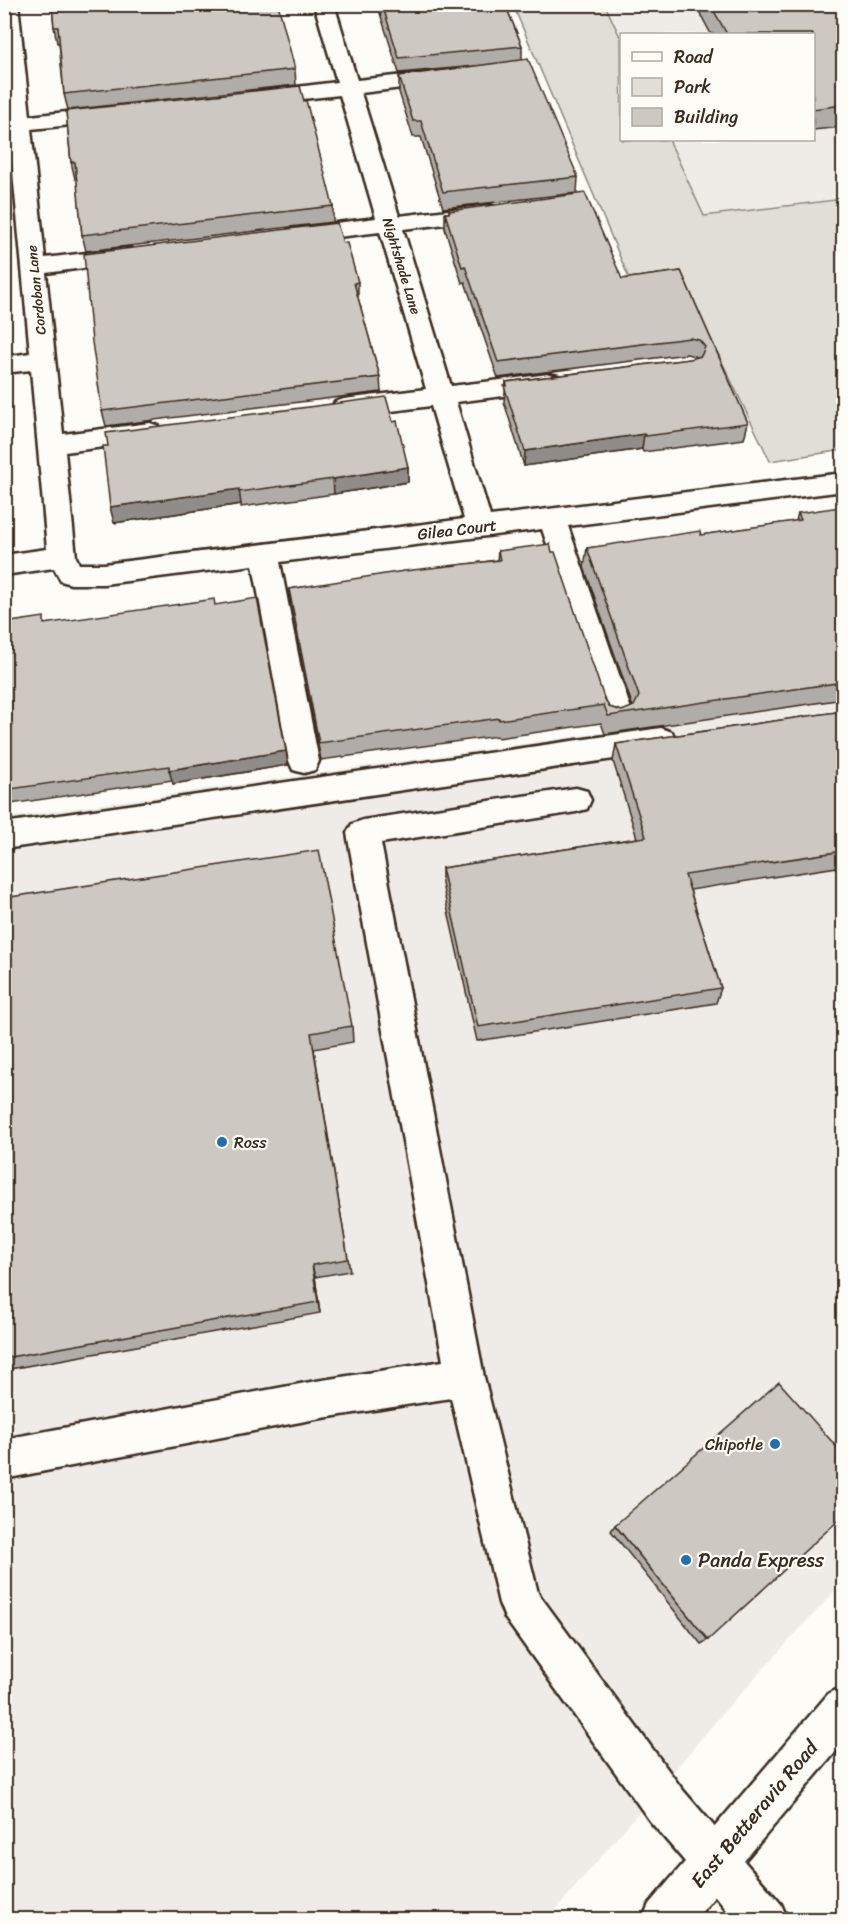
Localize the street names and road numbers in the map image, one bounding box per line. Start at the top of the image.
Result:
street label: Nightshade Lane [375,214,428,318]
street label: Cordoban Lane [19,244,54,336]
street label: Gilea Court [416,510,498,549]
street label: East Betteravia Road [682,1731,828,1896]

